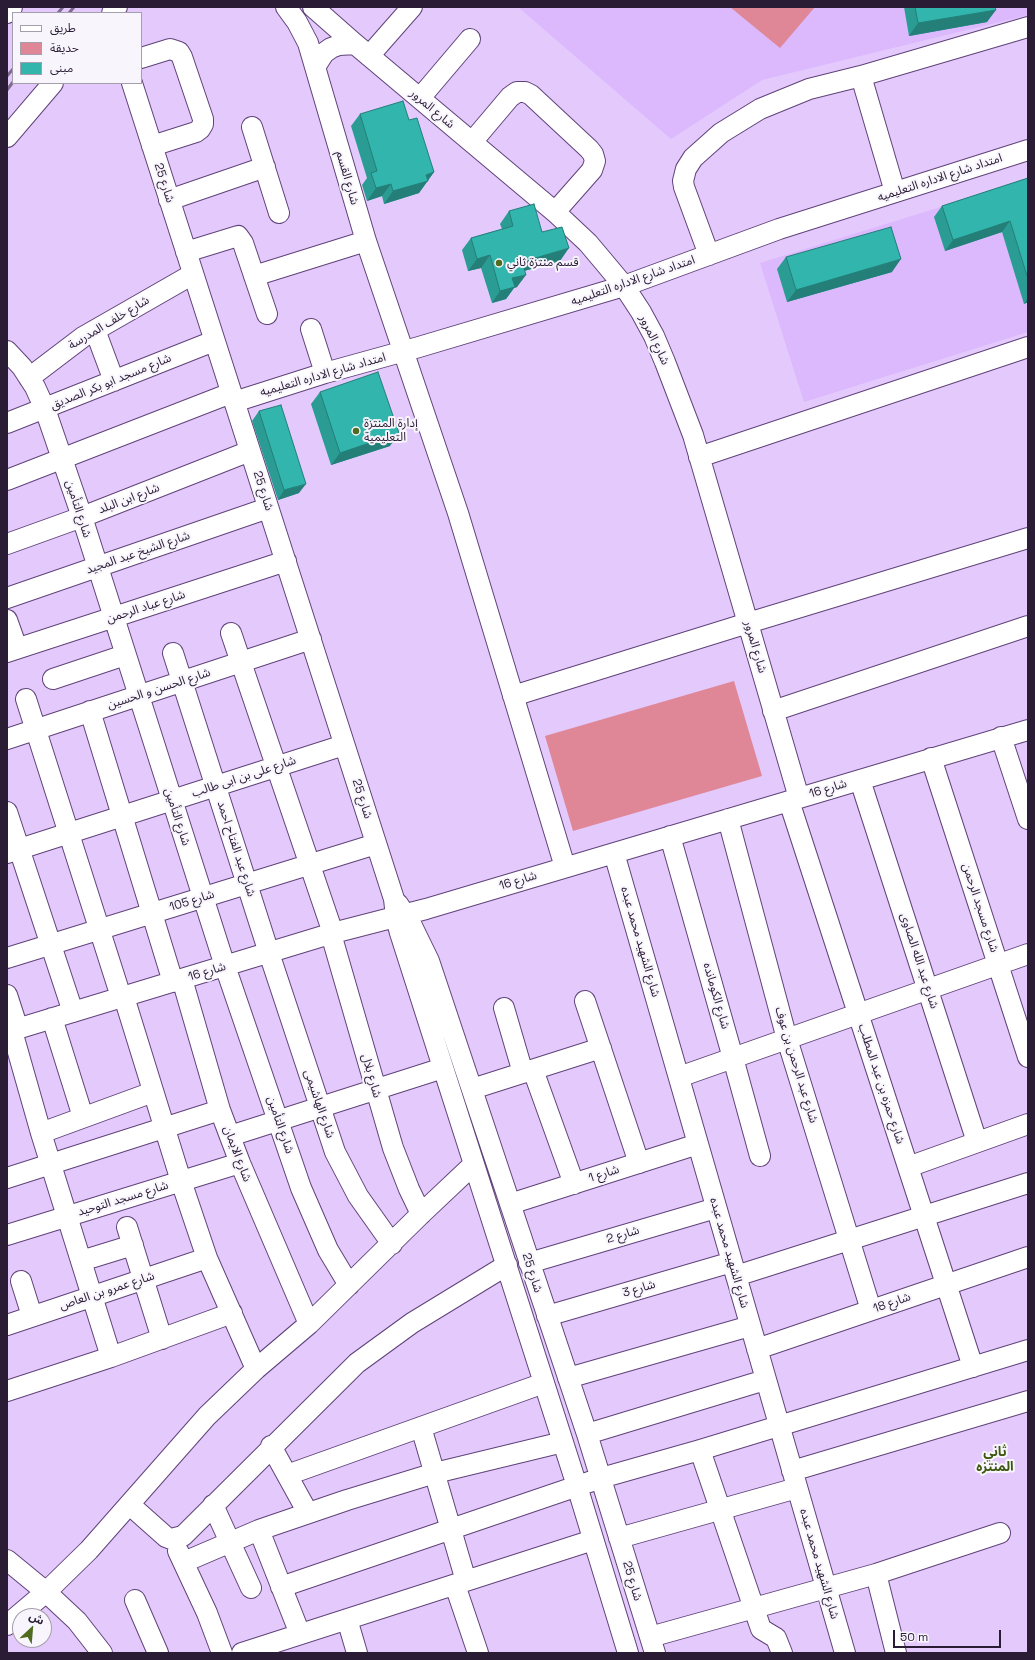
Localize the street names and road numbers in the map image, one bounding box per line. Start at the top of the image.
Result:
street label: شارع المرور [407,86,457,132]
street label: شارع القسم [332,149,362,207]
street label: امتداد شارع الاداره التعليميه [876,151,1004,205]
street label: شارع 25 [151,161,177,205]
street label: امتداد شارع الاداره التعليميه [569,253,697,309]
street label: شارع خلف المدرسة [66,293,152,353]
street label: شارع المرور [636,313,672,367]
street label: امتداد شارع الاداره التعليميه [258,350,388,400]
street label: شارع مسجد ابو بكر الصديق [48,351,174,413]
street label: شارع 25 [250,469,276,513]
street label: شارع التأمين [62,478,94,540]
street label: شارع ابن البلد [96,481,162,517]
street label: شارع الشيخ عبد المجيد [84,528,192,578]
street label: شارع عباد الرحمن [105,587,187,627]
street label: شارع المرور [741,619,769,675]
street label: شارع الحسن و الحسين [106,666,212,712]
street label: شارع على بن ابى طالب [190,753,298,801]
street label: شارع 16 [807,776,849,802]
street label: شارع 25 [349,777,375,821]
street label: شارع التأمين [161,786,193,848]
street label: شارع عبد الفتاح احمد [214,799,258,899]
street label: شارع مسجد الرحمن [959,862,1001,954]
street label: شارع 16 [497,868,539,894]
street label: شارع الشهيد محمد عبده [617,885,663,999]
street label: شارع 105 [168,887,216,915]
street label: شارع عبد الله الصاوى [897,911,941,1011]
street label: شارع 16 [186,959,228,985]
street label: شارع الكومانده [700,961,732,1031]
street label: شارع عبد الرحمن بن عوف [771,1005,821,1125]
street label: شارع حمزه بن عبد المطلب [855,1022,907,1146]
street label: شارع بلال [358,1052,384,1100]
street label: شارع الهاشيمى [301,1068,337,1140]
street label: شارع التأمين [263,1094,297,1156]
street label: شارع الايمان [220,1124,254,1184]
street label: شارع 1 [587,1162,621,1186]
street label: شارع مسجد التوحيد [76,1178,170,1220]
street label: شارع الشهيد محمد عبده [706,1196,752,1310]
street label: شارع 2 [605,1223,641,1247]
street label: شارع 25 [519,1251,545,1295]
street label: شارع عمرو بن العاص [58,1269,156,1313]
street label: شارع 3 [621,1277,657,1301]
street label: شارع 18 [871,1290,913,1316]
street label: شارع الشهيد محمد عبده [796,1507,842,1621]
street label: شارع 25 [619,1559,645,1603]

